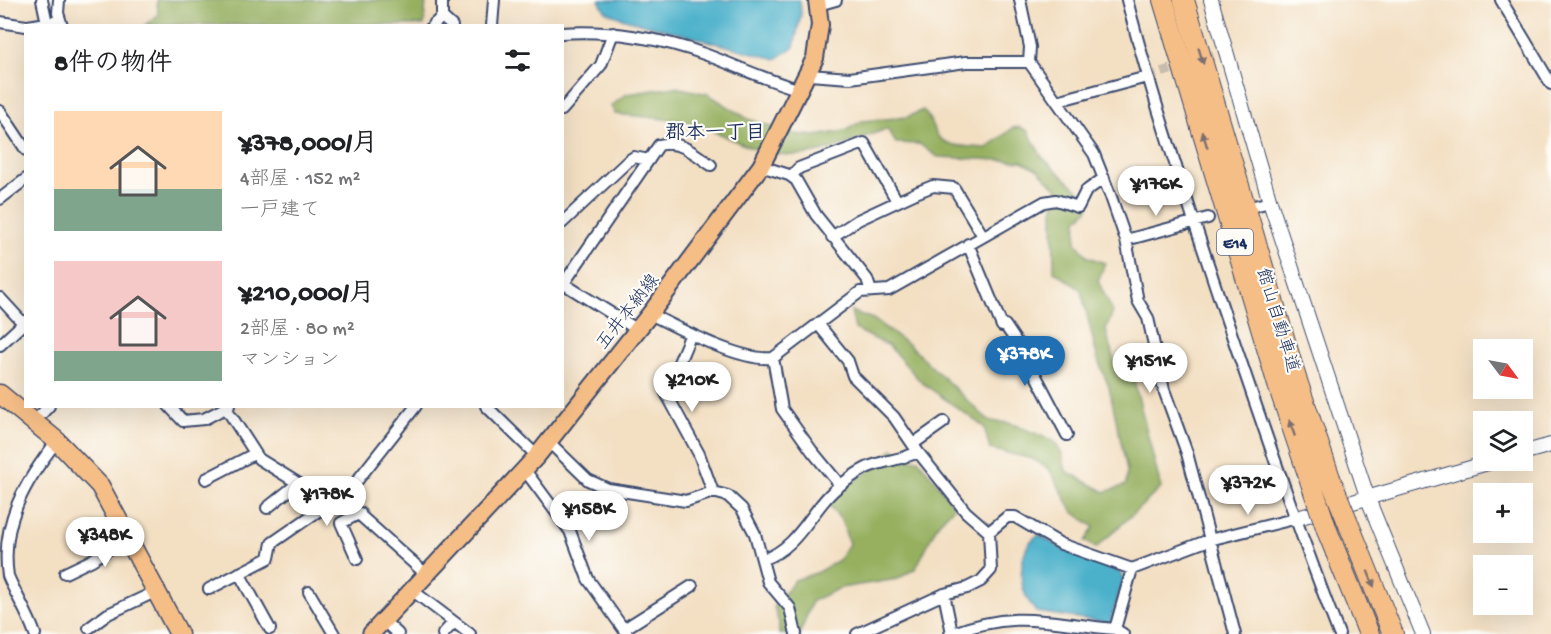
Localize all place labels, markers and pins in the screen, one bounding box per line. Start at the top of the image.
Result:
pin: ¥176K [1114,166,1198,217]
pin: ¥378K [983,336,1067,387]
pin: ¥151K [1108,343,1192,394]
pin: ¥210K [650,362,734,413]
pin: ¥372K [1206,465,1290,516]
pin: ¥178K [285,476,369,527]
pin: ¥158K [547,491,631,542]
pin: ¥348K [63,517,147,568]

